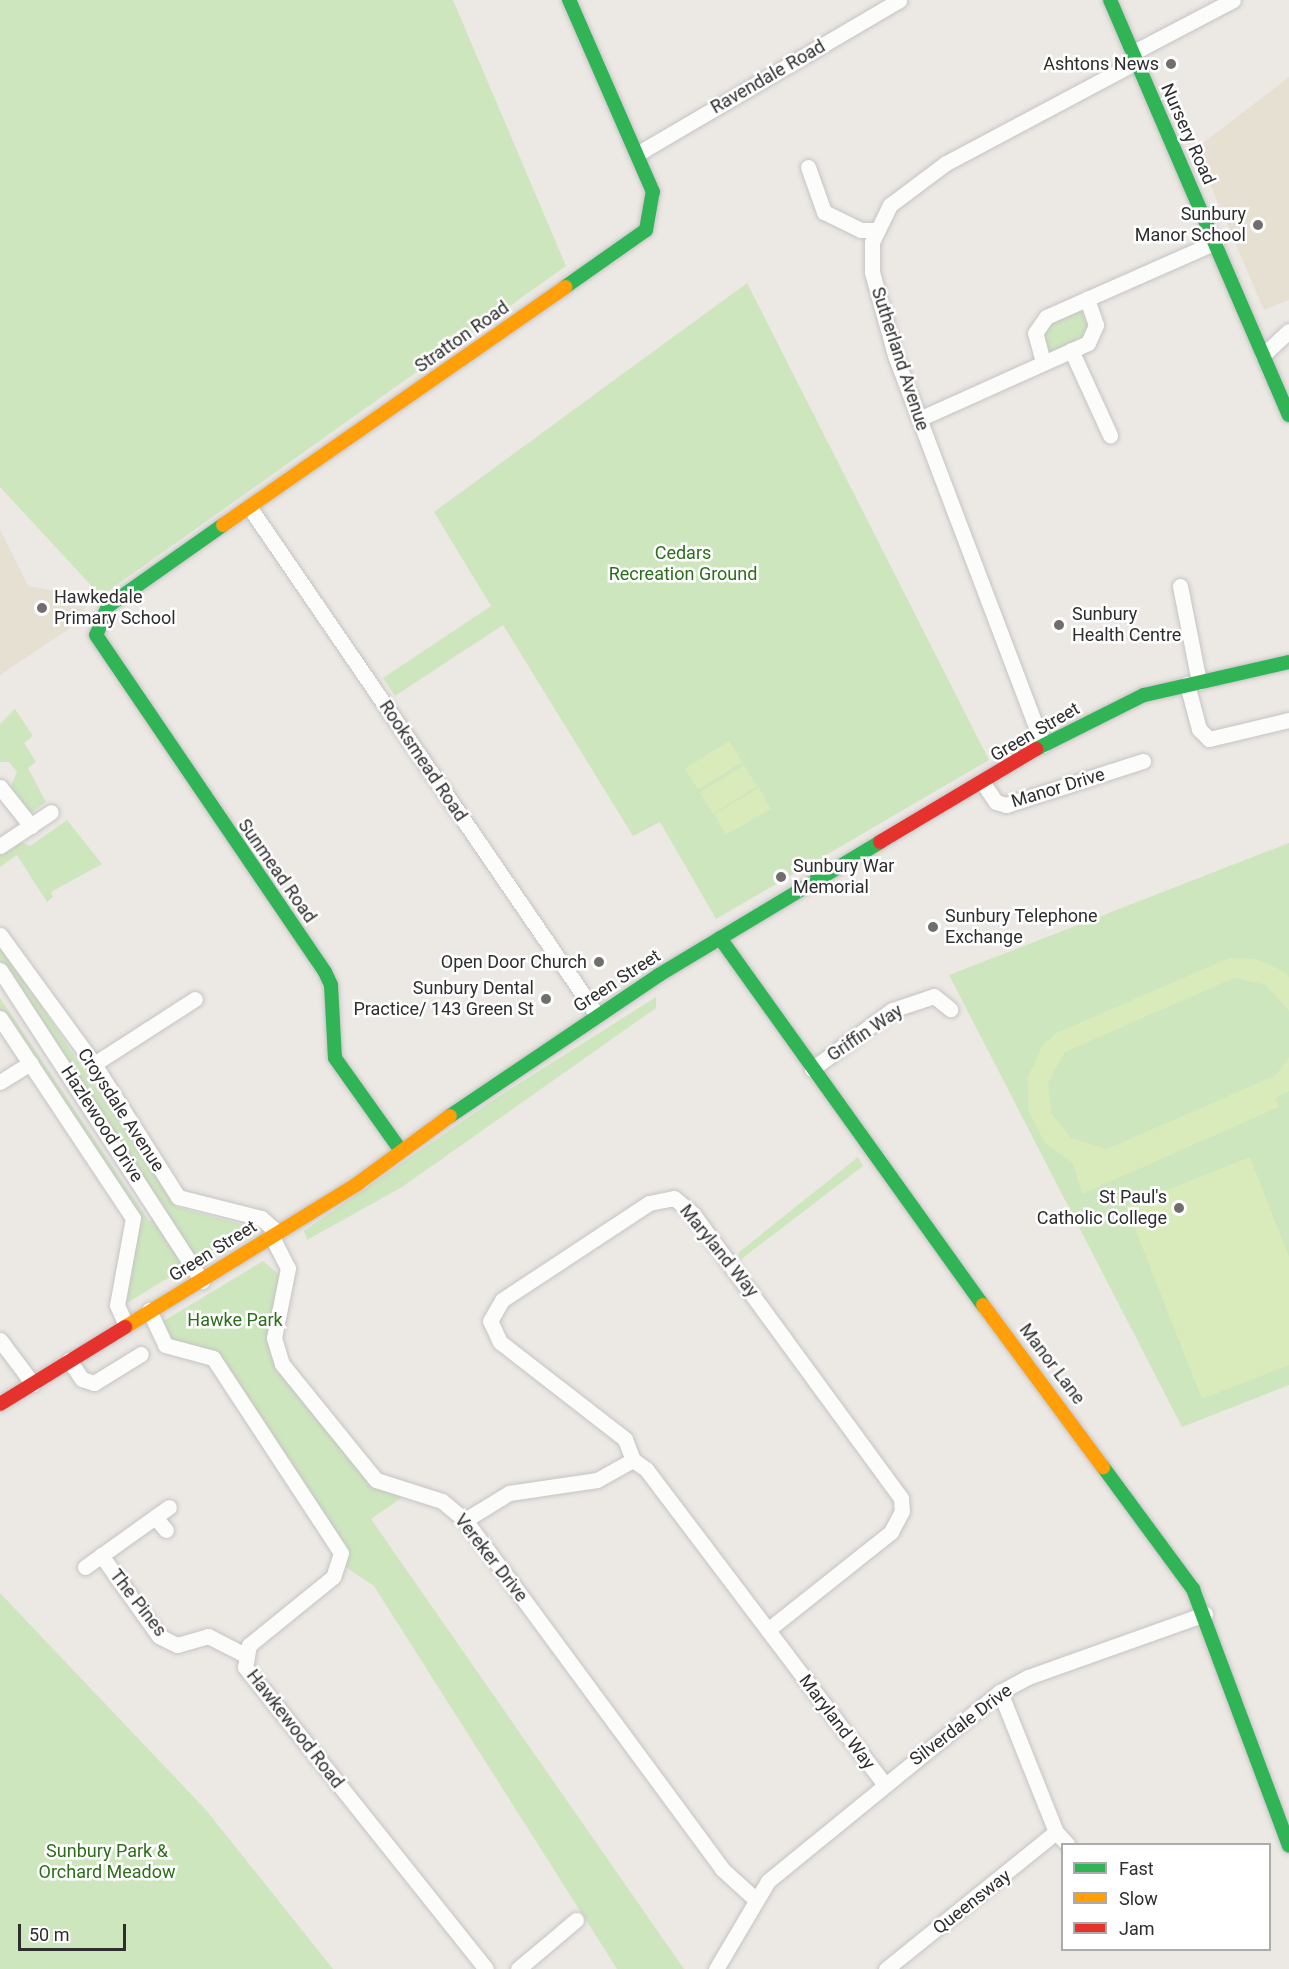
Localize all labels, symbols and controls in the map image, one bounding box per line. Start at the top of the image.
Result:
street label: Ravendale Road [707,36,829,118]
place label: Ashtons News [1043,53,1159,75]
marker: Ashtons News [1164,57,1178,71]
street label: Nursery Road [1156,80,1220,188]
place label: Sunbury Manor School [1135,204,1246,246]
marker: Sunbury Manor School [1251,218,1265,232]
street label: Sutherland Avenue [867,285,933,433]
street label: Stratton Road [411,297,513,377]
park label: Cedars Recreation Ground [609,543,757,586]
place label: Hawkedale Primary School [54,587,176,630]
marker: Hawkedale Primary School [35,601,49,615]
place label: Sunbury Health Centre [1072,604,1181,646]
marker: Sunbury Health Centre [1050,616,1068,634]
street label: Rooksmead Road [375,696,471,826]
street label: Green Street [987,698,1083,766]
street label: Manor Drive [1009,764,1107,812]
street label: Sunmead Road [233,815,321,927]
place label: Sunbury War Memorial [793,856,894,898]
marker: Sunbury War Memorial [774,870,788,884]
place label: Sunbury Telephone Exchange [945,906,1098,948]
marker: Sunbury Telephone Exchange [926,920,940,934]
street label: Green Street [570,945,664,1017]
place label: Open Door Church [441,951,587,973]
marker: Open Door Church [592,955,606,969]
place label: Sunbury Dental Practice/ 143 Green St [353,978,534,1020]
marker: Sunbury Dental Practice/ 143 Green St [539,992,553,1006]
street label: Griffin Way [823,1000,907,1066]
street label: Croysdale Avenue [73,1044,169,1176]
street label: Hazlewood Drive [56,1062,148,1186]
place label: St Paul's Catholic College [1037,1187,1167,1230]
street label: Maryland Way [675,1200,763,1302]
marker: St Paul's Catholic College [1172,1201,1186,1215]
street label: Green Street [165,1216,261,1286]
park label: Hawke Park [187,1309,283,1331]
street label: Manor Lane [1015,1319,1089,1409]
street label: Vereker Drive [450,1510,532,1606]
street label: The Pines [105,1565,171,1641]
street label: Hawkewood Road [242,1665,348,1793]
street label: Maryland Way [794,1670,880,1774]
street label: Silverdale Drive [906,1680,1016,1770]
park label: Sunbury Park & Orchard Meadow [39,1841,175,1884]
legend [1061,1843,1271,1951]
text: Fast [1119,1858,1154,1879]
street label: Queensway [929,1865,1015,1939]
text: Slow [1119,1888,1158,1909]
scale bar [21,1912,129,1950]
text: Jam [1119,1918,1155,1939]
text: 50 m [29,1924,69,1945]

